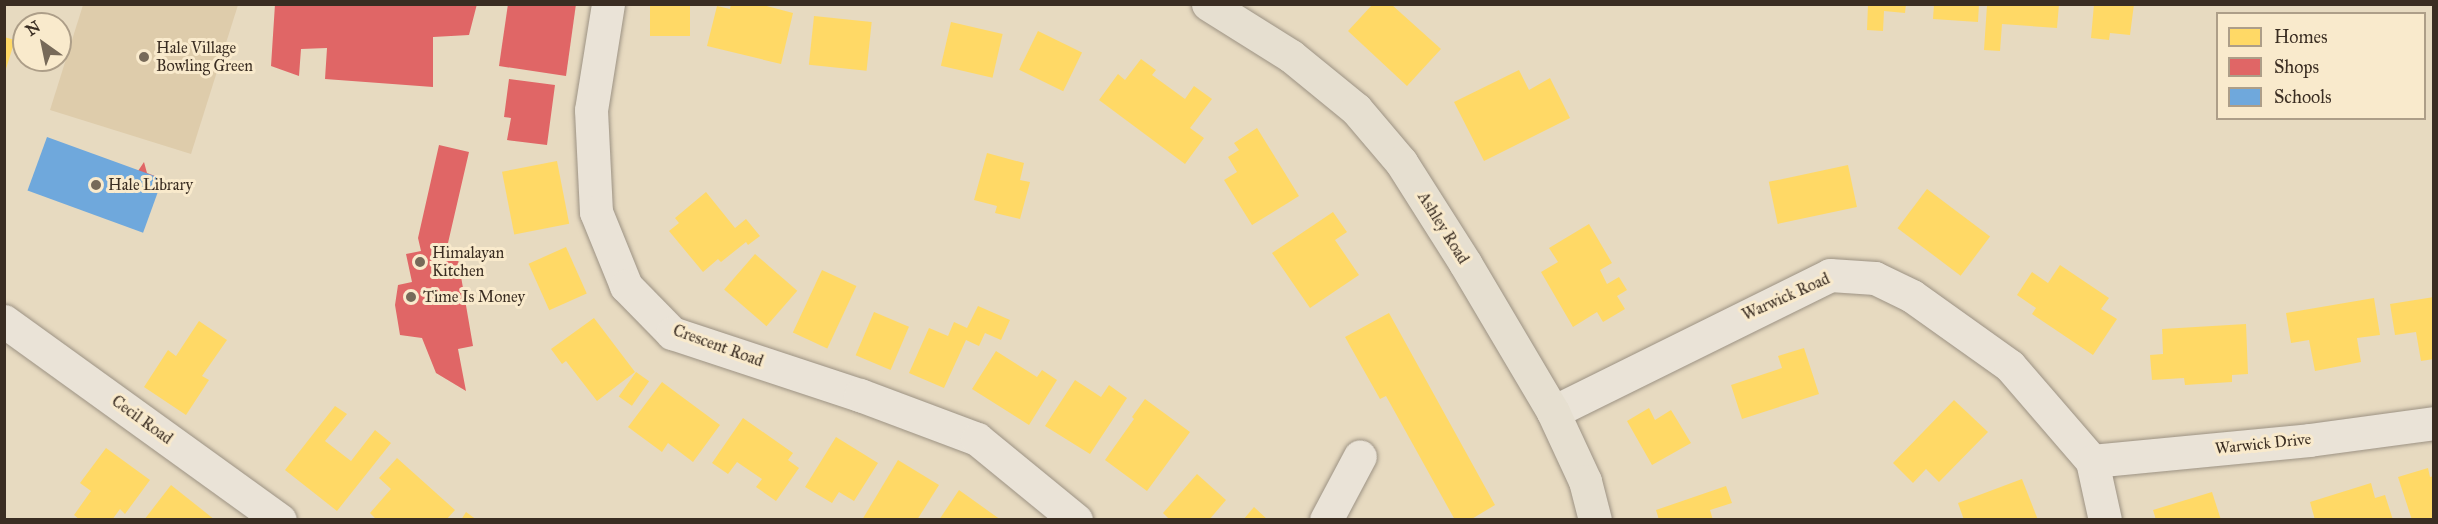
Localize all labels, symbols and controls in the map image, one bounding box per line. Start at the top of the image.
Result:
north arrow [12,12,72,72]
legend [2216,12,2426,120]
text: N [22,17,44,40]
text: Homes [2274,26,2328,48]
place label: Hale Village Bowling Green [156,38,253,76]
marker: Hale Village Bowling Green [137,50,151,64]
text: Shops [2274,56,2319,78]
text: Schools [2274,86,2332,108]
place label: Hale Library [108,175,193,195]
marker: Hale Library [89,178,103,192]
street label: Ashley Road [1413,188,1473,268]
place label: Himalayan Kitchen [432,243,504,281]
marker: Himalayan Kitchen [413,255,427,269]
street label: Warwick Road [1739,269,1833,325]
place label: Time Is Money [423,287,525,307]
marker: Time Is Money [404,290,418,304]
street label: Crescent Road [670,321,766,371]
street label: Cecil Road [108,391,176,449]
street label: Warwick Drive [2214,429,2312,459]

